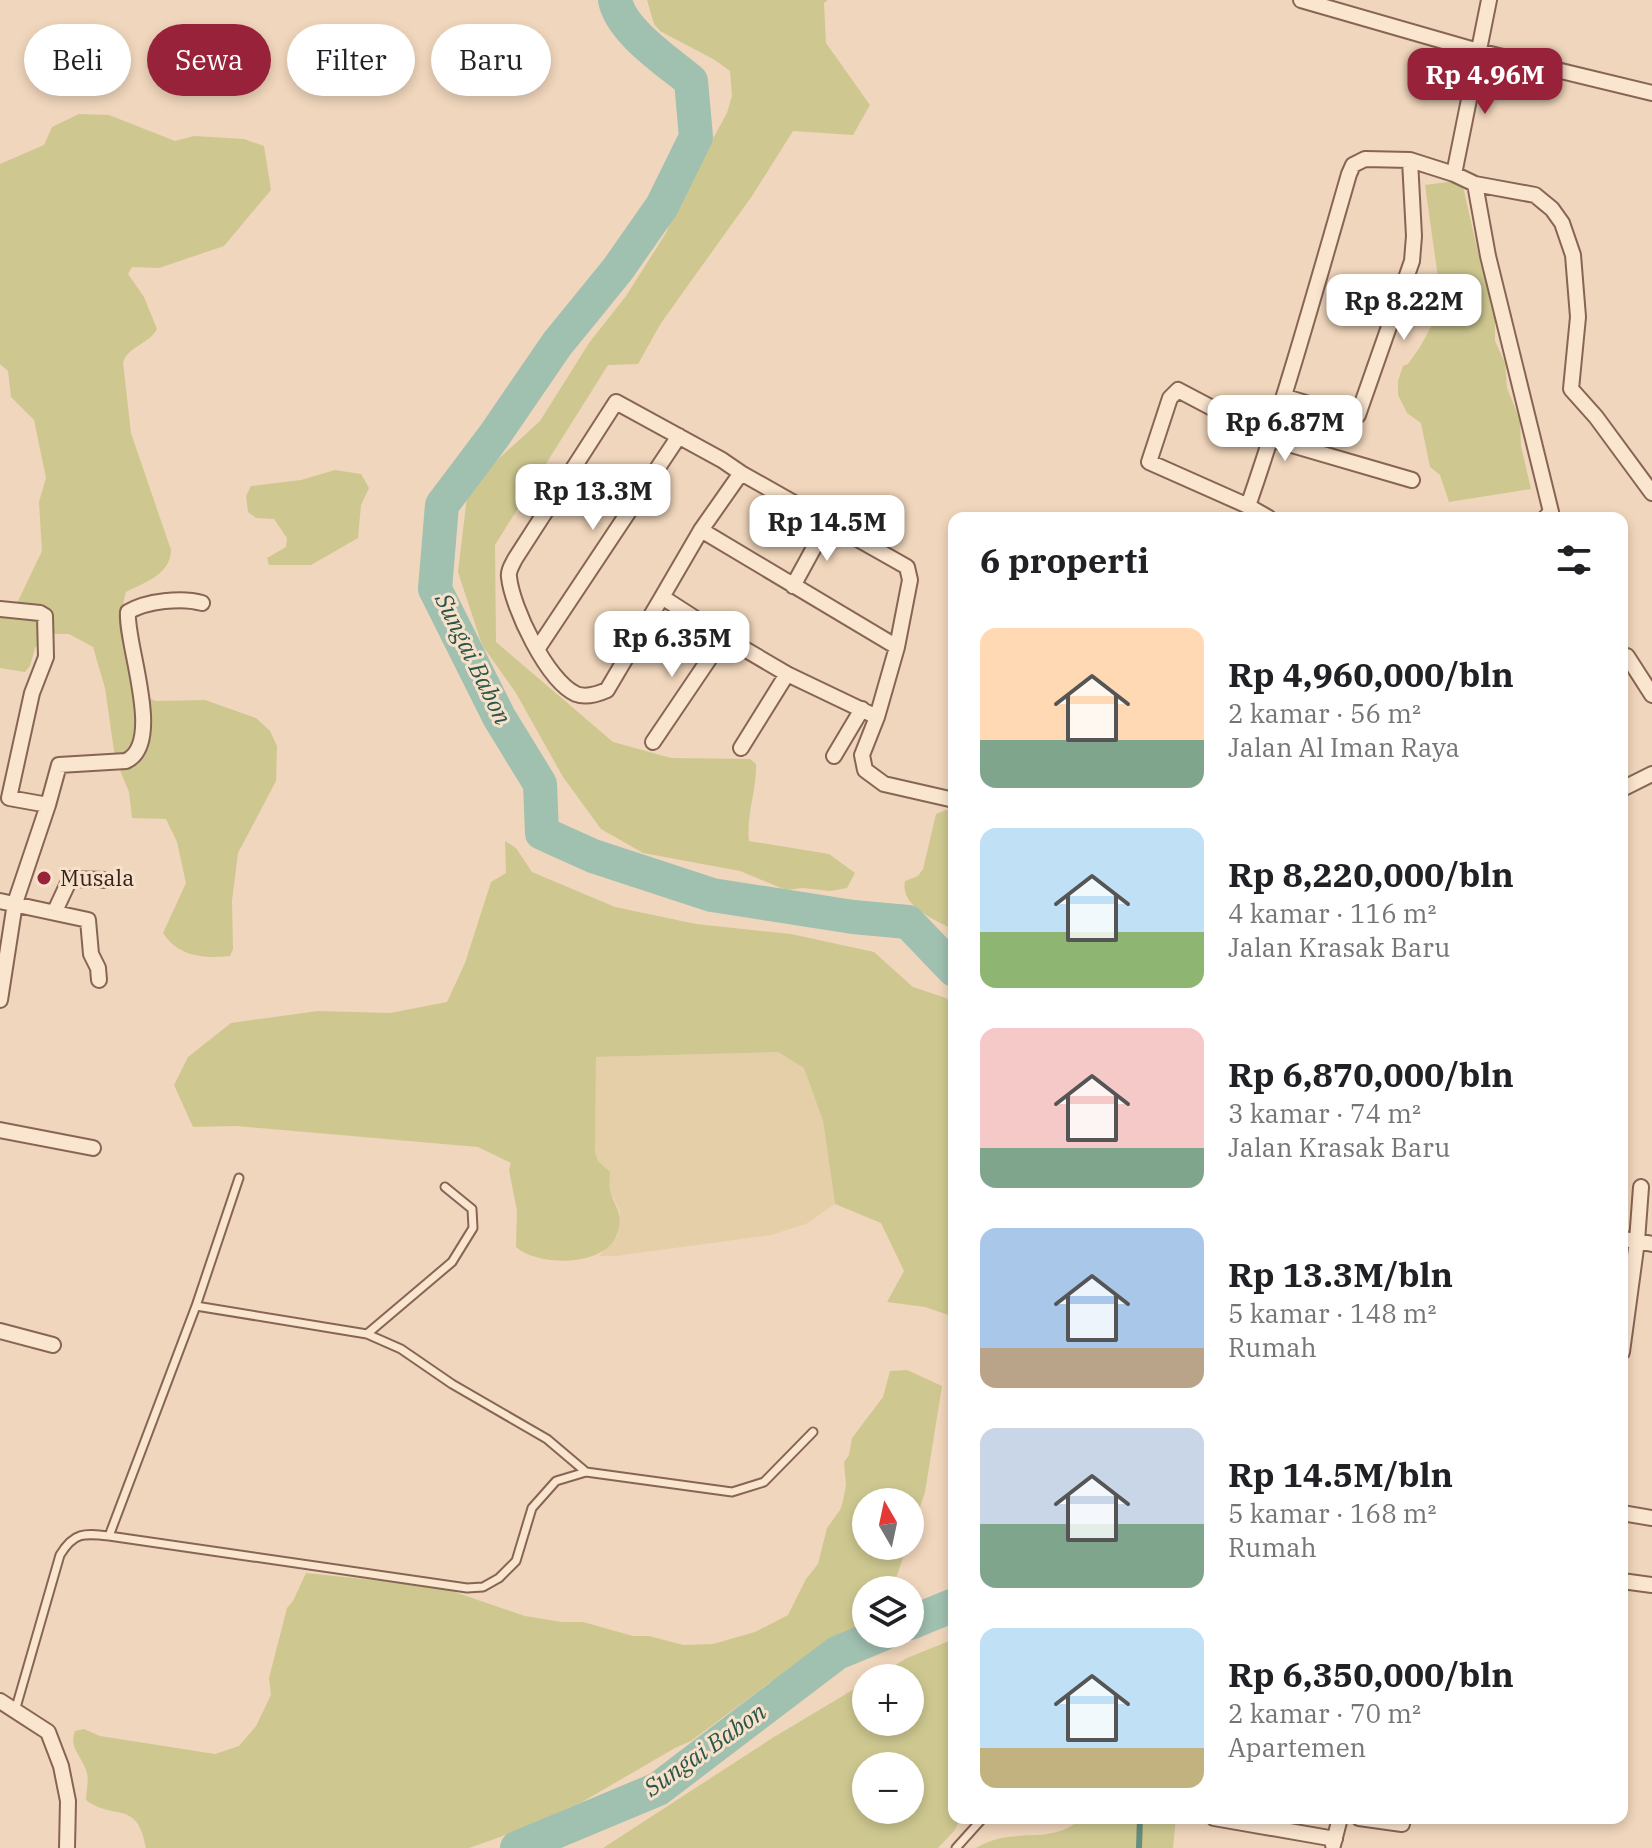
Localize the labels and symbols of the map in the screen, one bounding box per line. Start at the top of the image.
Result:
pin: Rp 4.96M [1402,48,1568,116]
pin: Rp 8.22M [1321,274,1487,342]
pin: Rp 6.87M [1202,395,1368,463]
pin: Rp 13.3M [510,464,676,532]
pin: Rp 14.5M [744,495,910,563]
water label: Sungai Babon [428,587,520,730]
pin: Rp 6.35M [589,611,755,679]
place label: Musala [60,863,134,892]
marker: Musala [35,869,53,887]
north arrow [852,1488,924,1560]
water label: Sungai Babon [636,1695,772,1804]

